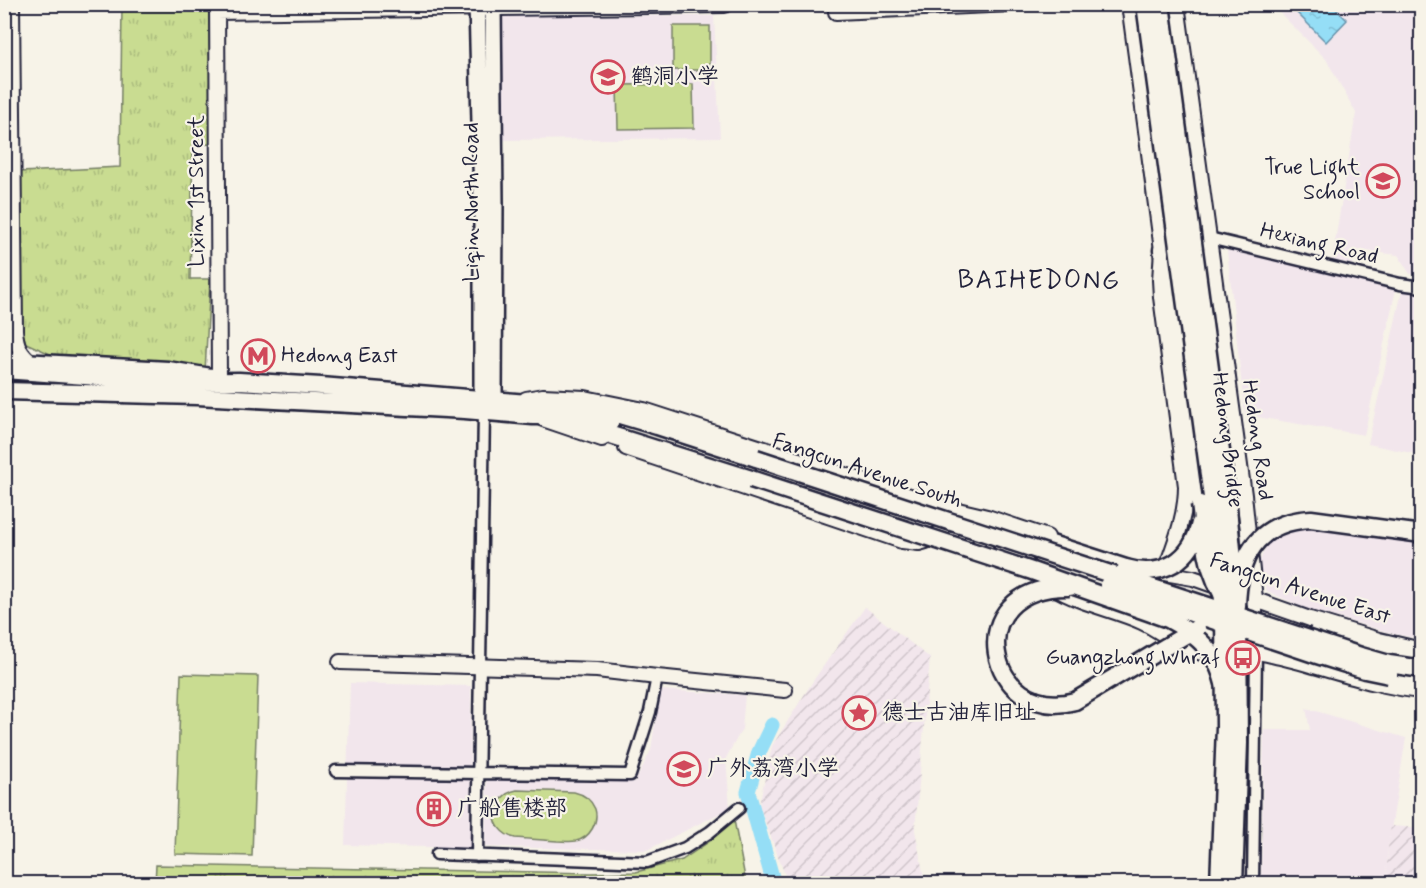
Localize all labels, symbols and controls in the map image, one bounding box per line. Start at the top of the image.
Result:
school or university icon: 鹤洞小学 [590,59,626,95]
place label: 鹤洞小学 [631,63,719,91]
street label: Lixin 1st Street [183,115,211,267]
street label: Liqin North Road [458,122,486,282]
place label: True Light School [1264,154,1360,207]
school or university icon: True Light School [1365,163,1401,199]
street label: Hexiang Road [1256,217,1381,274]
district label: BAIHEDONG [958,264,1120,298]
metro station icon: Hedong East [240,338,276,374]
place label: Hedong East [281,342,398,371]
street label: Hedong Bridge [1202,371,1249,510]
street label: Hedong Road [1234,378,1279,502]
street label: Fangcun Avenue South [768,427,965,518]
street label: Fangcun Avenue East [1205,547,1394,634]
bus stop icon: Guangzhong Whraf [1225,640,1261,676]
place label: Guangzhong Whraf [1045,644,1220,675]
place icon: 德士古油库旧址 [841,695,877,731]
place label: 德士古油库旧址 [882,699,1036,727]
school or university icon: 广外荔湾小学 [666,751,702,787]
place label: 广外荔湾小学 [707,755,839,783]
building icon: 广船售楼部 [416,791,452,827]
place label: 广船售楼部 [457,795,567,823]

